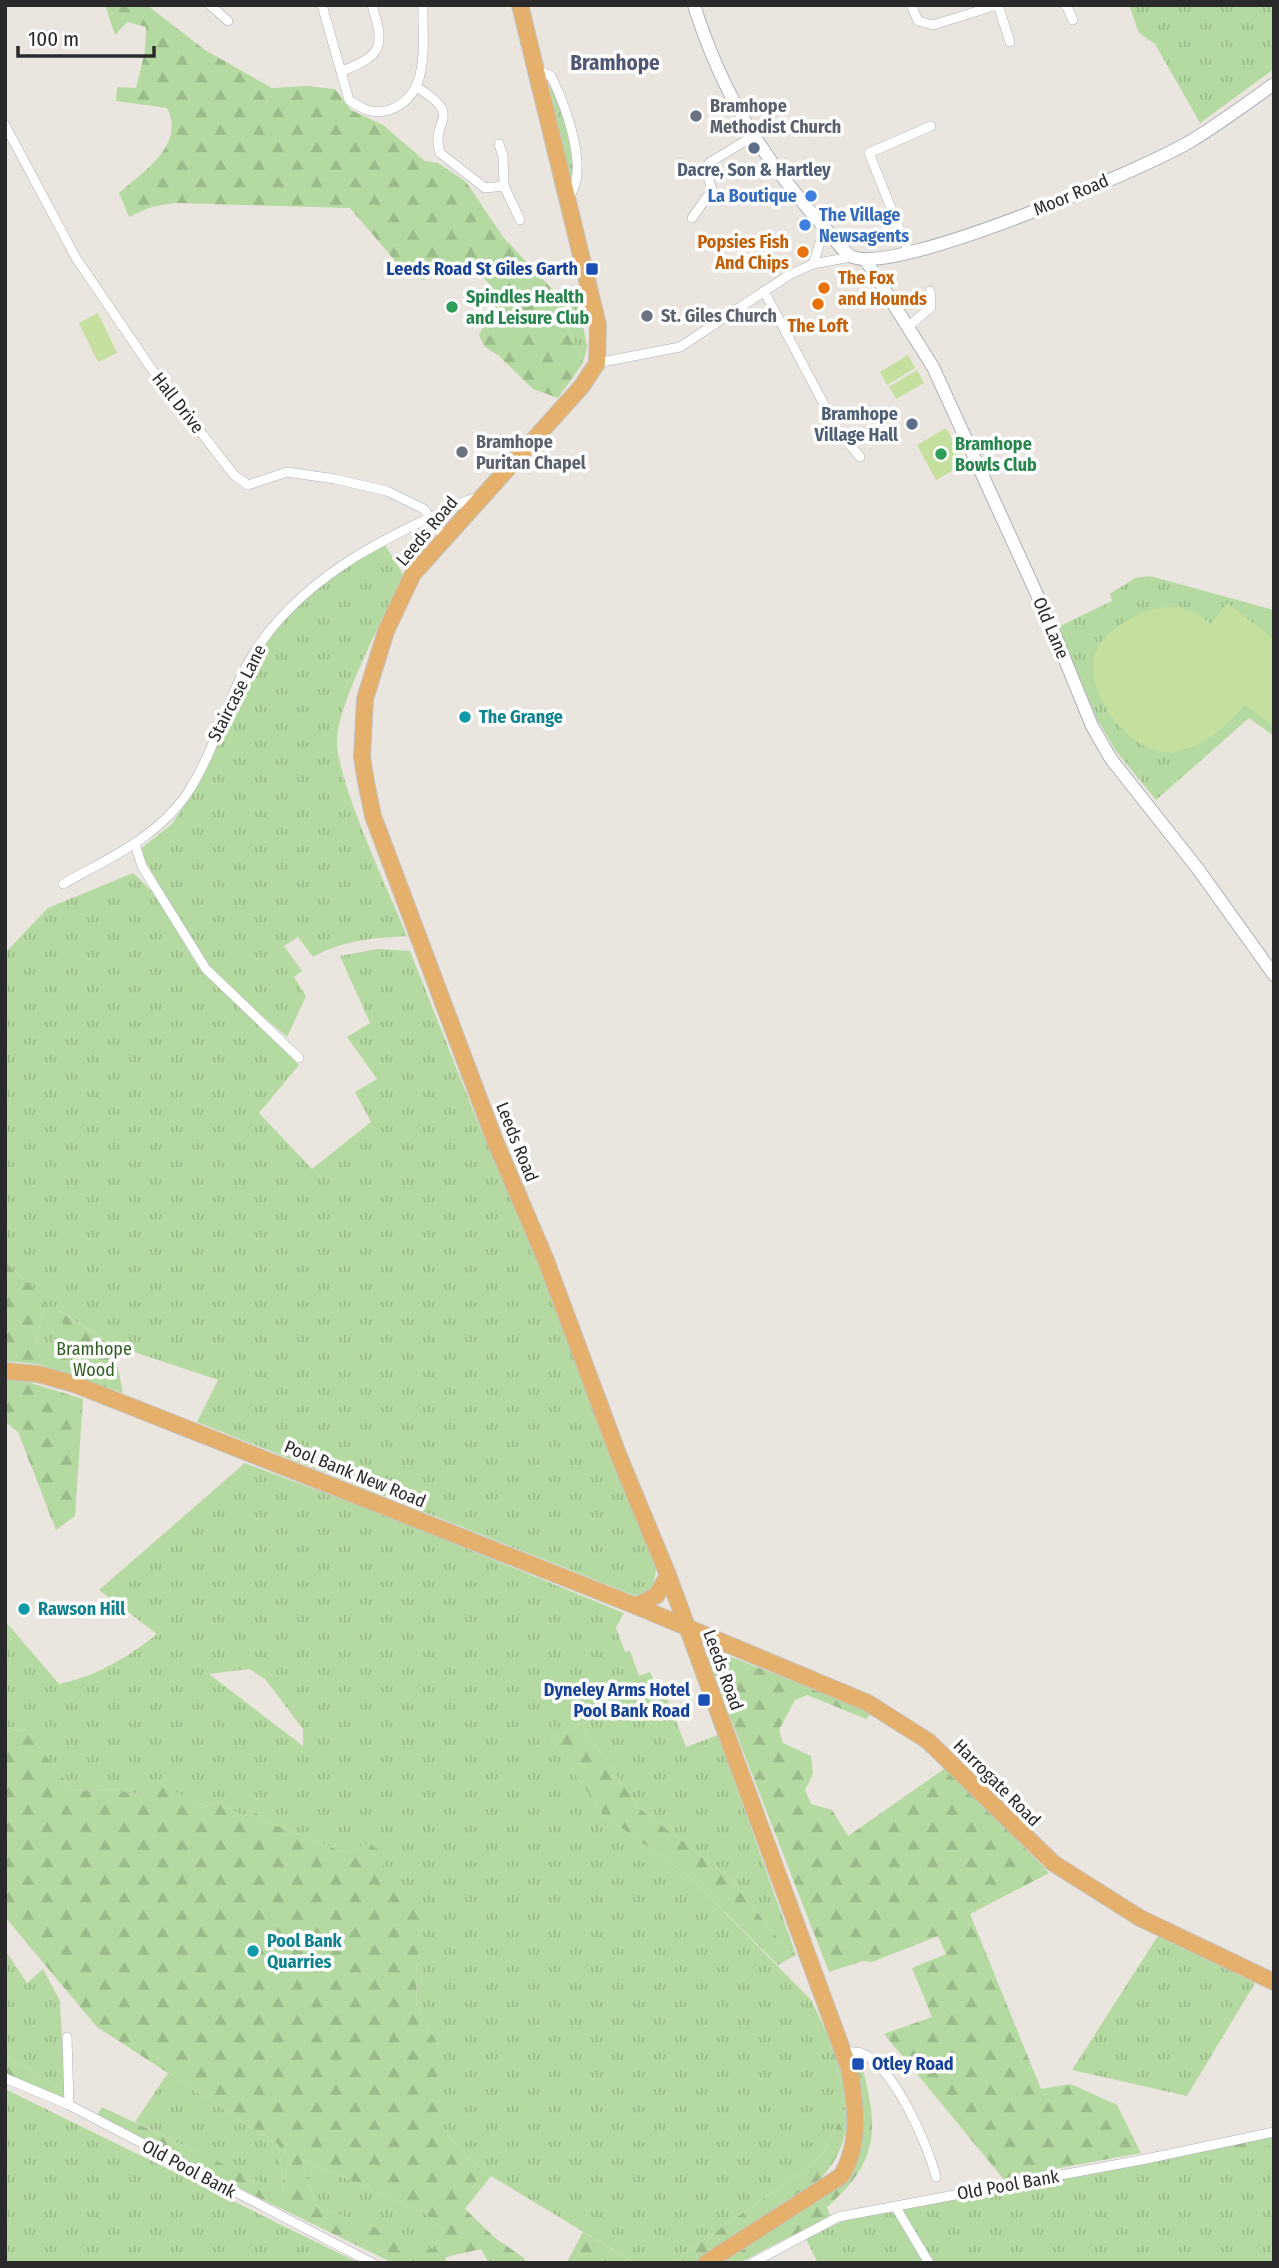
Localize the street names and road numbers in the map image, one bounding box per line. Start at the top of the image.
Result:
street label: Moor Road [1030,169,1112,221]
street label: Hall Drive [147,368,209,438]
street label: Leeds Road [391,492,463,570]
street label: Old Lane [1028,594,1074,662]
street label: Staircase Lane [203,641,271,745]
street label: Leeds Road [491,1099,543,1185]
street label: Pool Bank New Road [281,1436,429,1512]
street label: Leeds Road [698,1627,748,1713]
street label: Harrogate Road [949,1735,1045,1831]
street label: Old Pool Bank [138,2135,240,2203]
street label: Old Pool Bank [955,2165,1061,2205]

